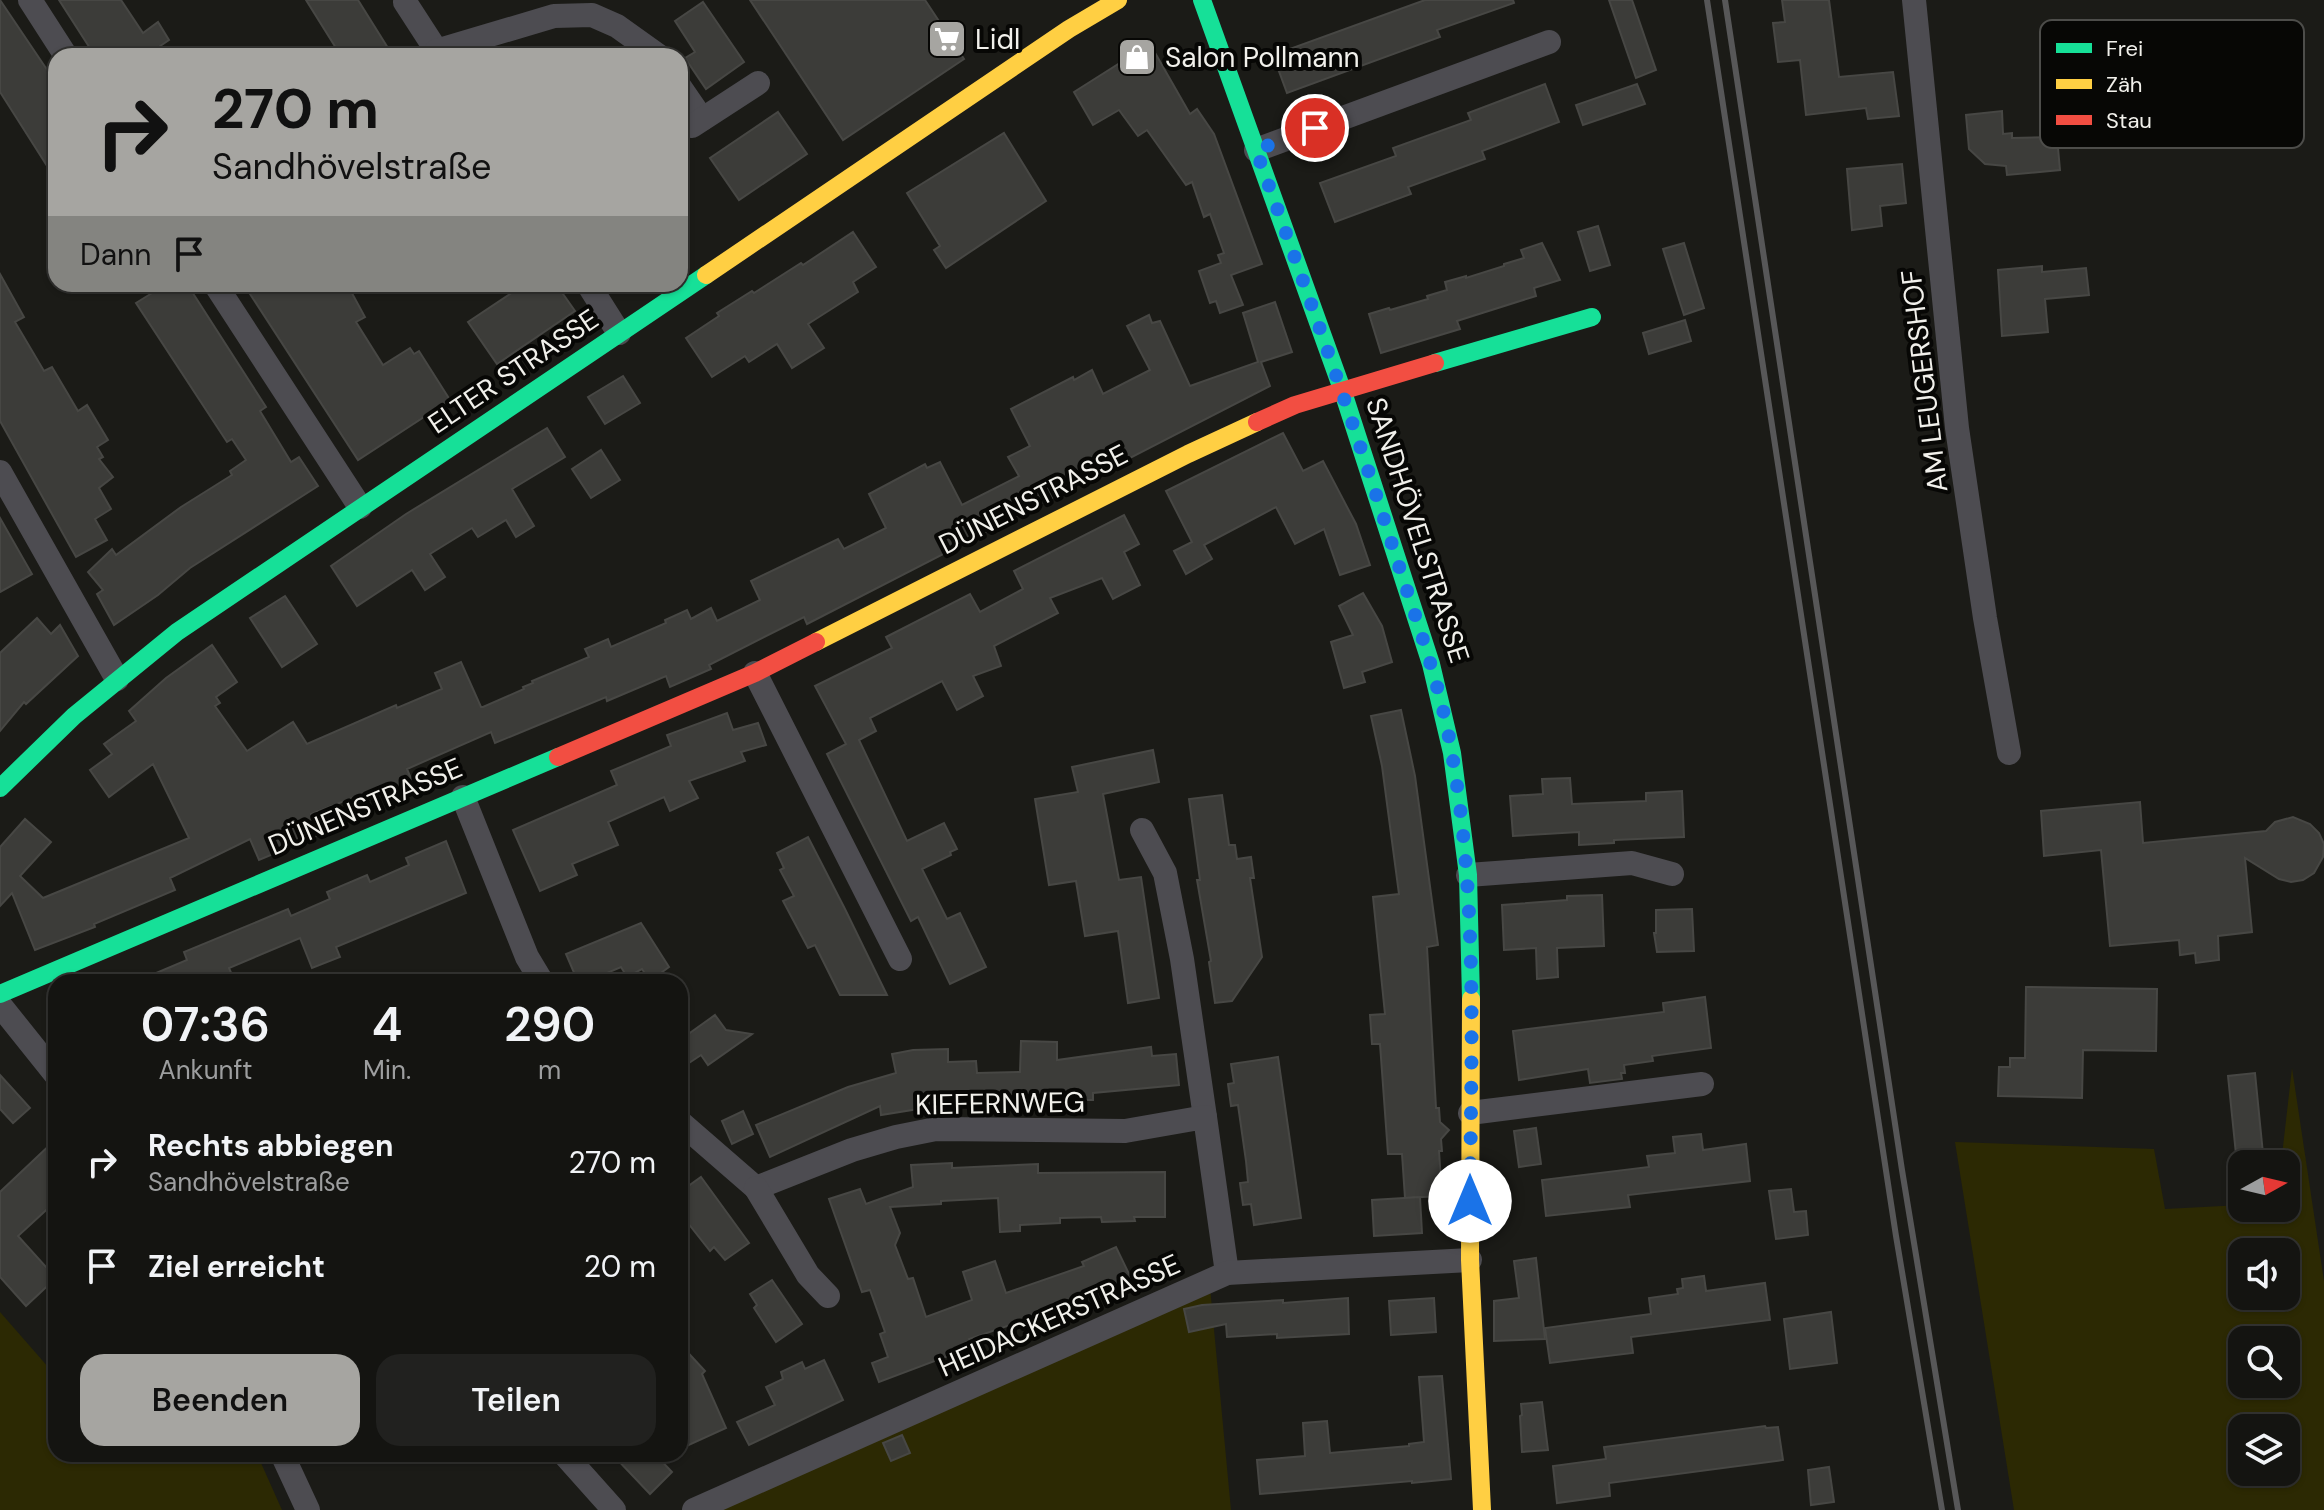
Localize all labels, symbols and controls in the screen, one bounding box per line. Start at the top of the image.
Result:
supermarket icon: Lidl [926,18,968,60]
legend [2040,20,2304,148]
place label: Lidl [975,21,1020,58]
text: Frei [2106,34,2143,63]
shop icon: Salon Pollmann [1116,36,1158,78]
place label: Salon Pollmann [1165,39,1360,76]
text: Zäh [2106,70,2143,99]
text: 270 m [212,72,379,145]
icon: right [80,80,184,184]
pin [1281,94,1349,162]
icon: arrive [1293,106,1337,150]
text: Stau [2106,106,2152,135]
text: Sandhövelstraße [212,143,491,190]
icon: arrive [167,232,211,276]
text: Dann [80,235,151,274]
street label: AM LEUGERSHOF [1892,267,1957,494]
street label: ELTER STRASSE [421,301,606,442]
street label: SANDHÖVELSTRASSE [1357,393,1478,668]
street label: DÜNENSTRASSE [933,436,1134,563]
street label: DÜNENSTRASSE [263,749,468,864]
text: 07:36 [141,993,270,1056]
text: 4 [372,993,402,1056]
text: 290 [504,993,595,1056]
text: Ankunft [158,1053,253,1087]
text: Min. [363,1053,411,1087]
text: m [538,1053,561,1087]
street label: KIEFERNWEG [915,1084,1085,1123]
text: Rechts abbiegen [148,1126,393,1165]
icon: right [80,1140,124,1184]
text: 270 m [568,1143,656,1182]
north arrow [2228,1150,2300,1222]
map controls [2228,1150,2300,1486]
position arrow [1428,1159,1512,1243]
text: Sandhövelstraße [148,1165,350,1199]
button: sound [2228,1238,2300,1310]
icon: arrive [80,1244,124,1288]
street label: HEIDACKERSTRASSE [933,1246,1186,1385]
text: Ziel erreicht [148,1247,325,1286]
text: 20 m [584,1247,656,1286]
button: search [2228,1326,2300,1398]
button: Beenden [80,1354,360,1446]
button: Teilen [376,1354,656,1446]
button: layers [2228,1414,2300,1486]

